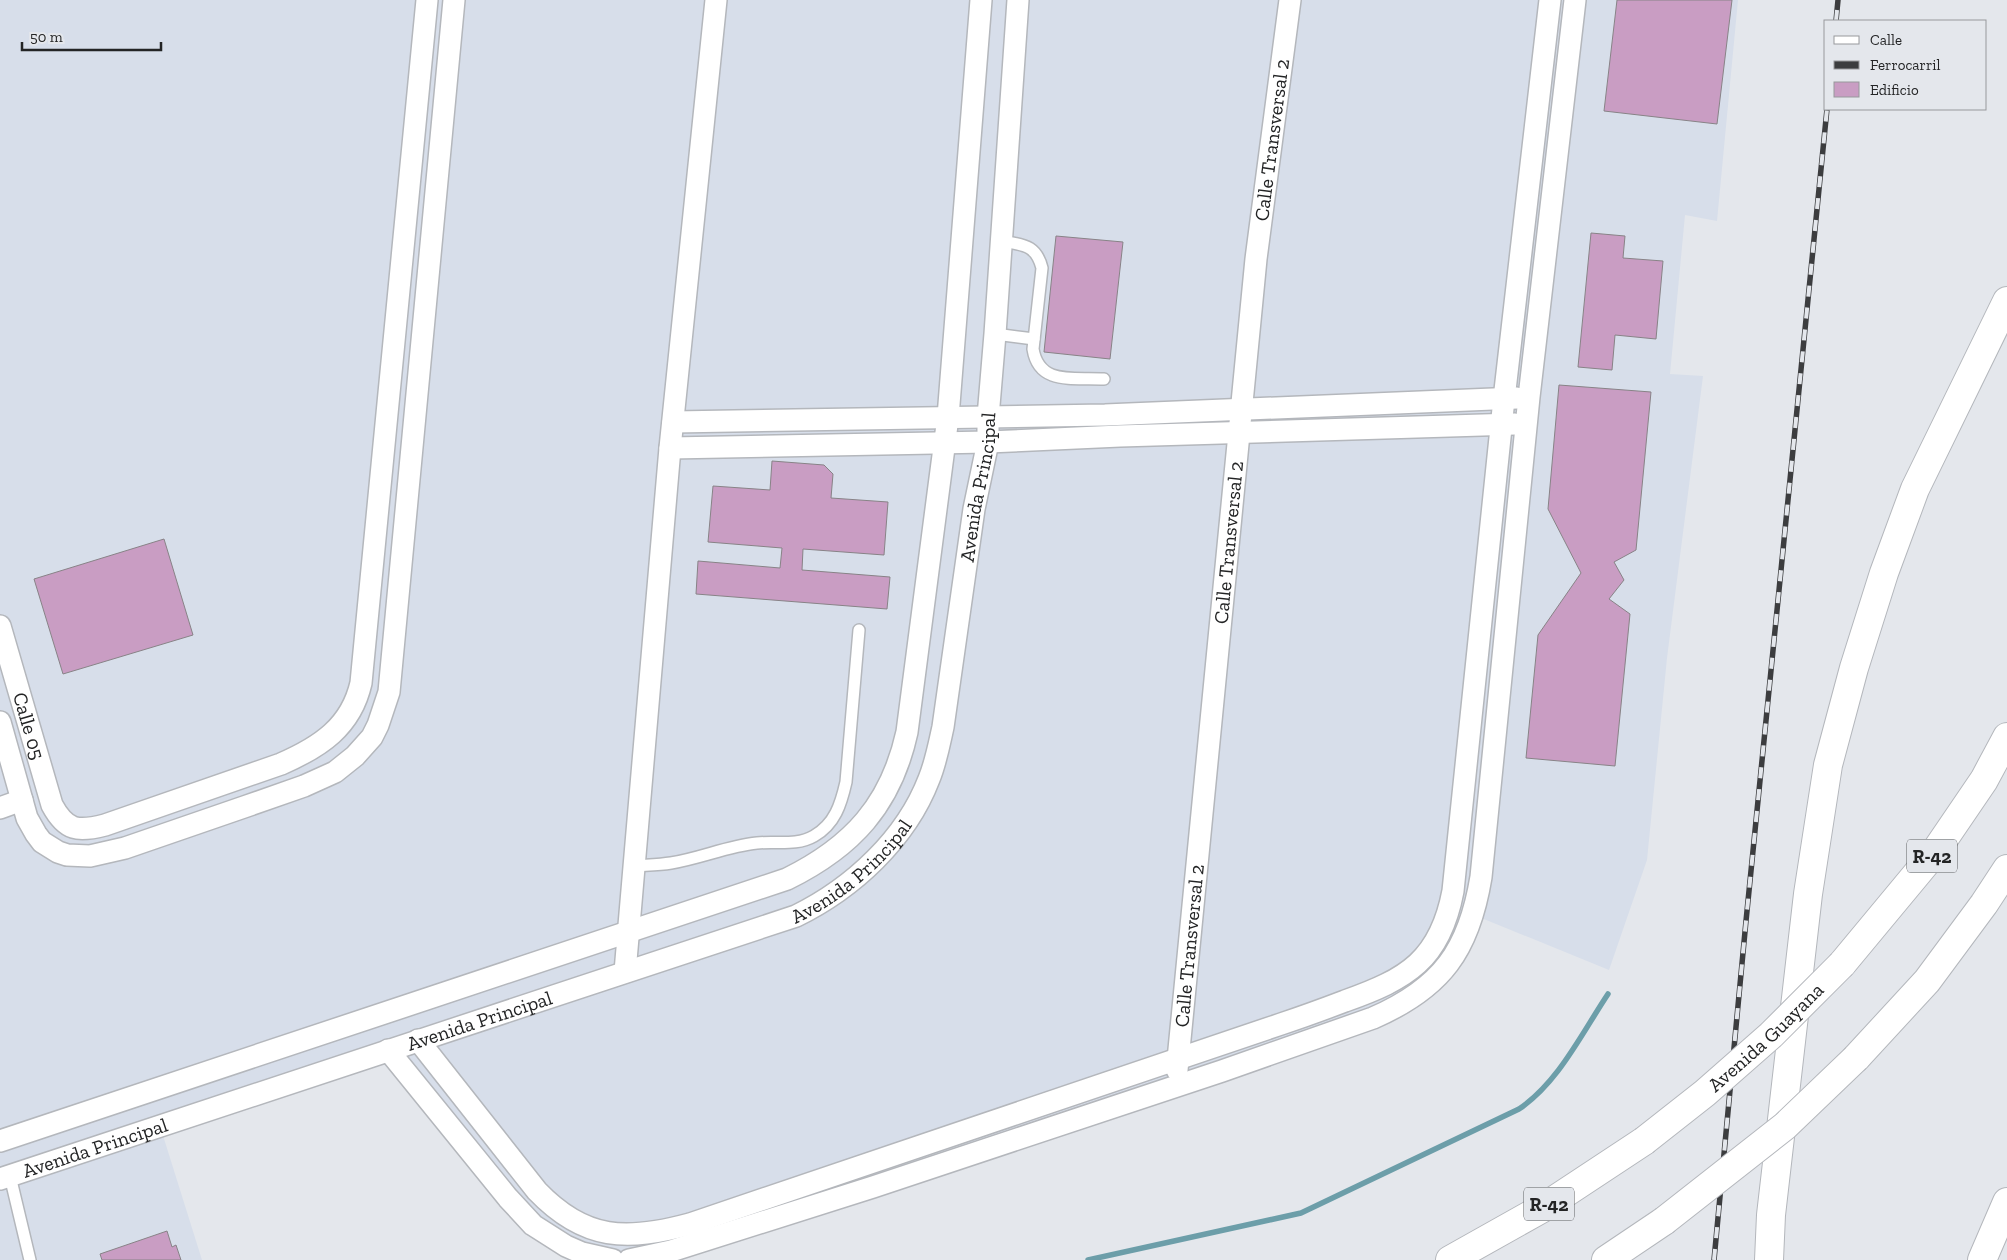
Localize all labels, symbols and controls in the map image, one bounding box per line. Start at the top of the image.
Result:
scale bar [22,20,161,52]
legend [1824,20,1987,110]
text: 50 m [30,28,63,46]
text: Calle [1870,31,1902,49]
text: Ferrocarril [1870,56,1940,74]
street label: Calle Transversal 2 [1249,57,1294,223]
text: Edificio [1870,81,1919,99]
street label: Avenida Principal [955,411,1000,563]
street label: Calle Transversal 2 [1209,460,1248,625]
street label: Calle 05 [8,689,50,762]
street label: Avenida Principal [787,814,917,929]
road number: R-42 [1907,839,1957,872]
street label: Calle Transversal 2 [1169,863,1209,1028]
street label: Avenida Guayana [1703,978,1828,1097]
street label: Avenida Principal [404,985,555,1056]
street label: Avenida Principal [19,1112,171,1183]
road number: R-42 [1524,1188,1574,1220]

